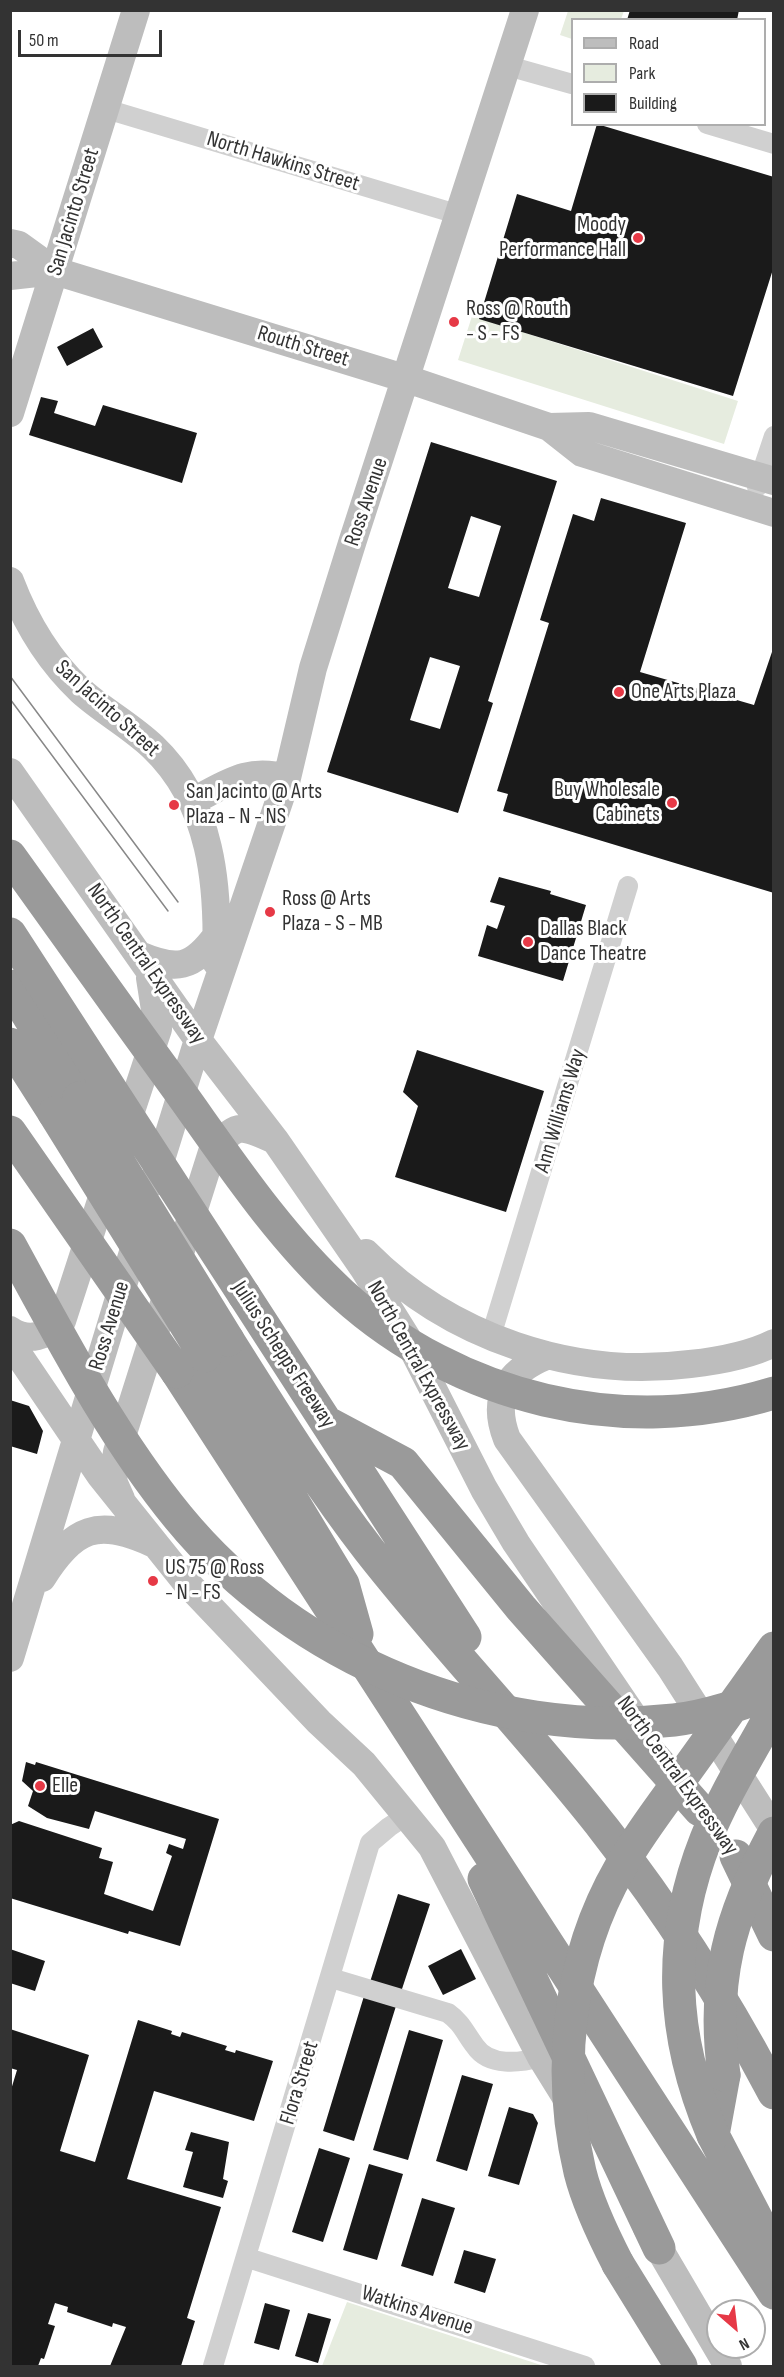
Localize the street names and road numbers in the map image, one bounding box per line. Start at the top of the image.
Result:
street label: North Hawkins Street [204,126,362,198]
street label: San Jacinto Street [42,145,106,279]
street label: Routh Street [254,321,352,373]
street label: Ross Avenue [340,454,394,550]
street label: San Jacinto Street [49,655,165,763]
street label: North Central Expressway [81,879,211,1049]
street label: Ann Williams Way [530,1046,592,1176]
street label: Julius Schepps Freeway [226,1277,340,1433]
street label: North Central Expressway [360,1277,476,1455]
street label: Ross Avenue [84,1278,136,1374]
street label: North Central Expressway [611,1691,743,1861]
street label: Flora Street [275,2038,325,2128]
street label: Watkins Avenue [358,2281,476,2341]

